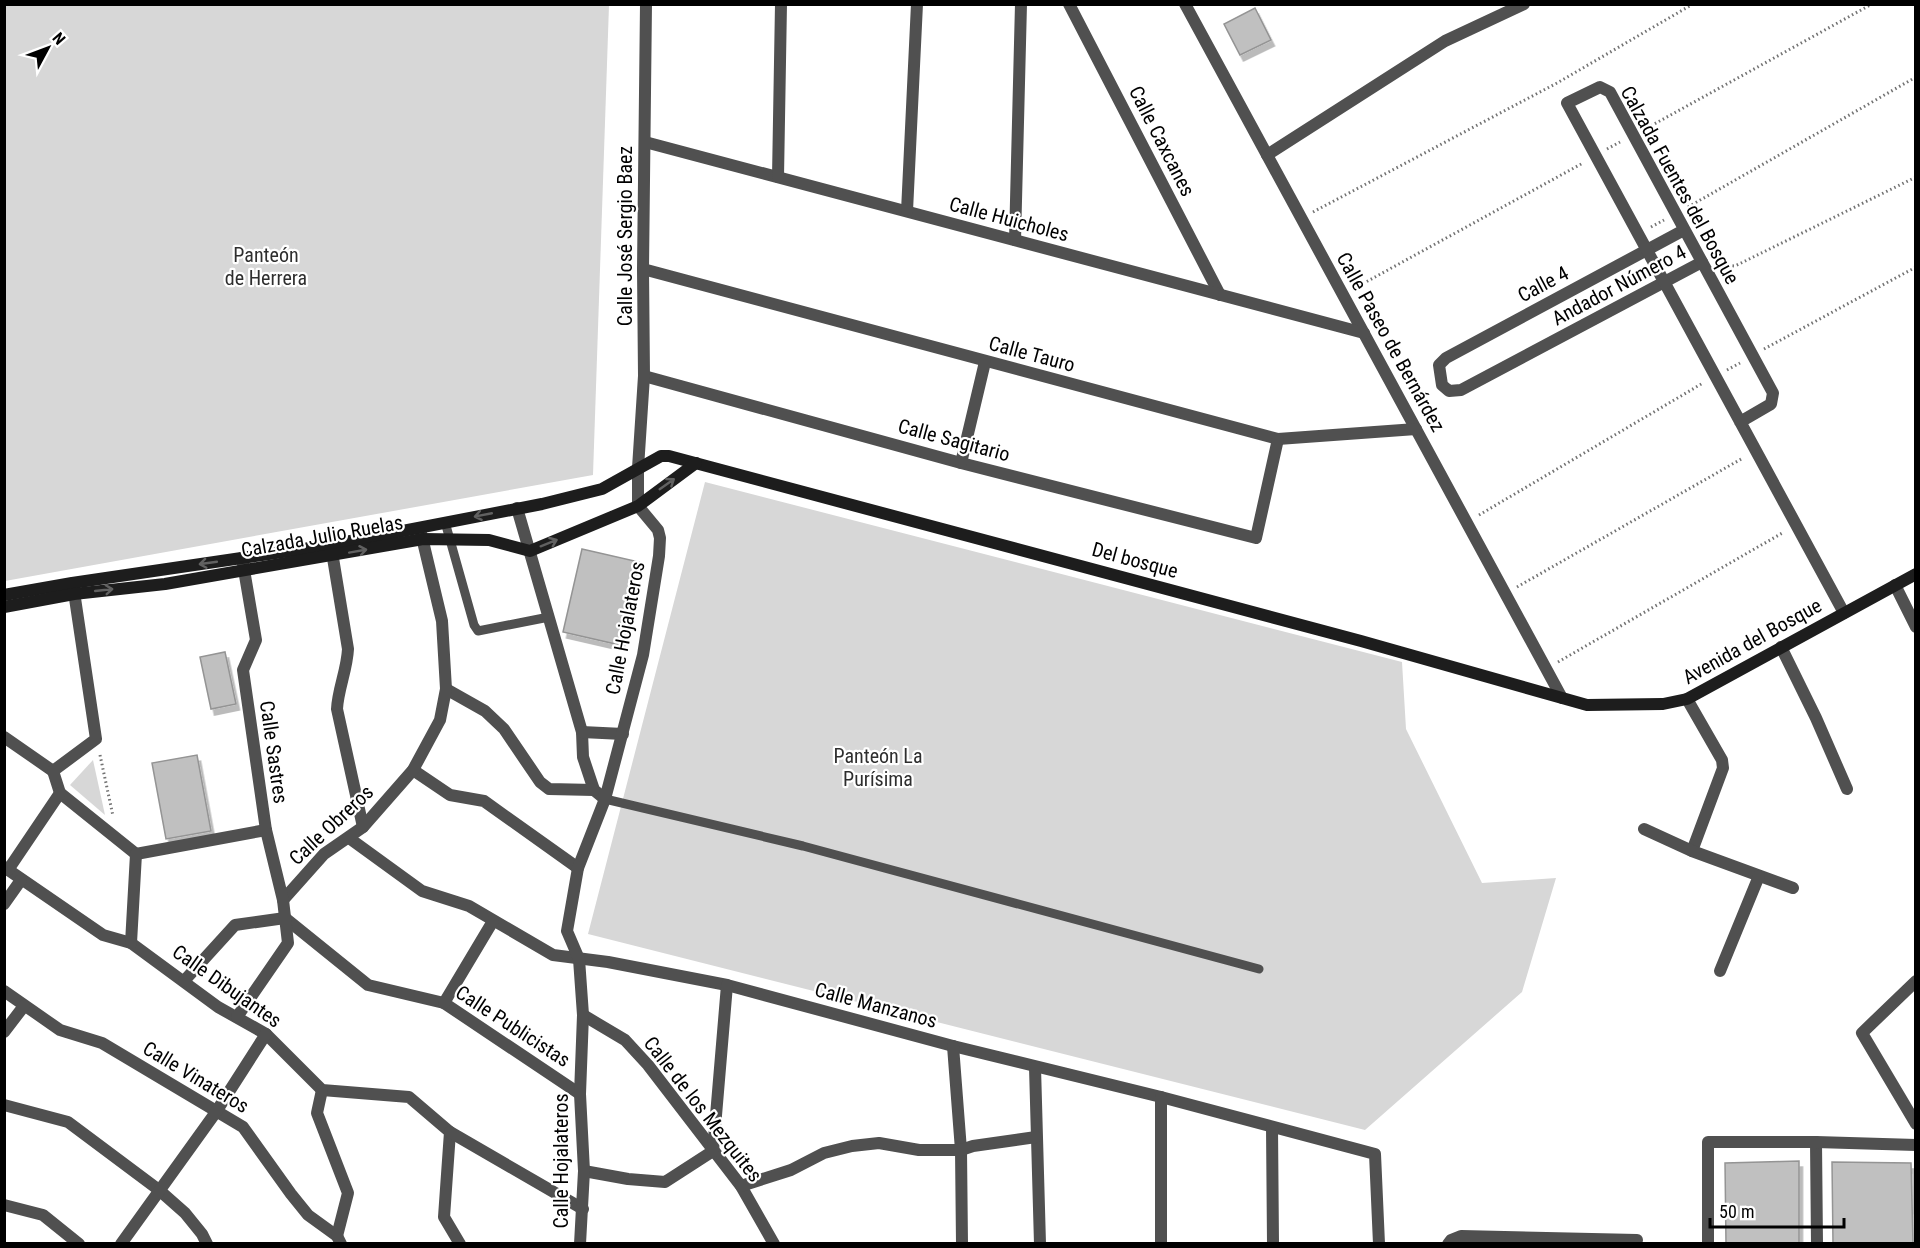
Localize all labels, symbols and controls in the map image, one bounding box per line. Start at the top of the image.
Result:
north arrow [18,18,78,78]
text: N [49,29,69,48]
street label: Calle Caxcanes [1124,82,1200,200]
street label: Calzada Fuentes del Bosque [1616,82,1744,288]
street label: Calle José Sergio Baez [613,146,637,326]
street label: Calle Huicholes [947,192,1071,246]
street label: Andador Número 4 [1548,240,1690,330]
park label: Panteón de Herrera [225,243,307,290]
street label: Calle Paseo de Bernárdez [1332,248,1450,436]
street label: Calle 4 [1514,261,1573,307]
street label: Calle Tauro [986,331,1078,377]
street label: Calle Sagitario [896,414,1012,466]
one-way arrow [658,478,674,490]
street label: Calzada Julio Ruelas [239,510,405,562]
one-way arrow [474,510,493,521]
one-way arrow [540,537,558,548]
street label: Del bosque [1089,537,1181,583]
one-way arrow [348,545,368,556]
one-way arrow [199,557,219,568]
street label: Calle Hojalateros [600,559,650,697]
one-way arrow [93,585,113,596]
street label: Avenida del Bosque [1678,593,1826,689]
street label: Calle Sastres [255,699,293,805]
park label: Panteón La Purísima [834,744,922,791]
street label: Calle Obreros [284,780,378,870]
street label: Calle Dibujantes [168,940,286,1032]
street label: Calle Manzanos [812,977,940,1033]
street label: Calle Publicistas [451,980,575,1072]
street label: Calle de los Mezquites [639,1031,767,1187]
street label: Calle Vinateros [139,1036,253,1118]
street label: Calle Hojalateros [549,1093,573,1229]
scale bar [1710,1191,1844,1229]
text: 50 m [1719,1201,1754,1222]

